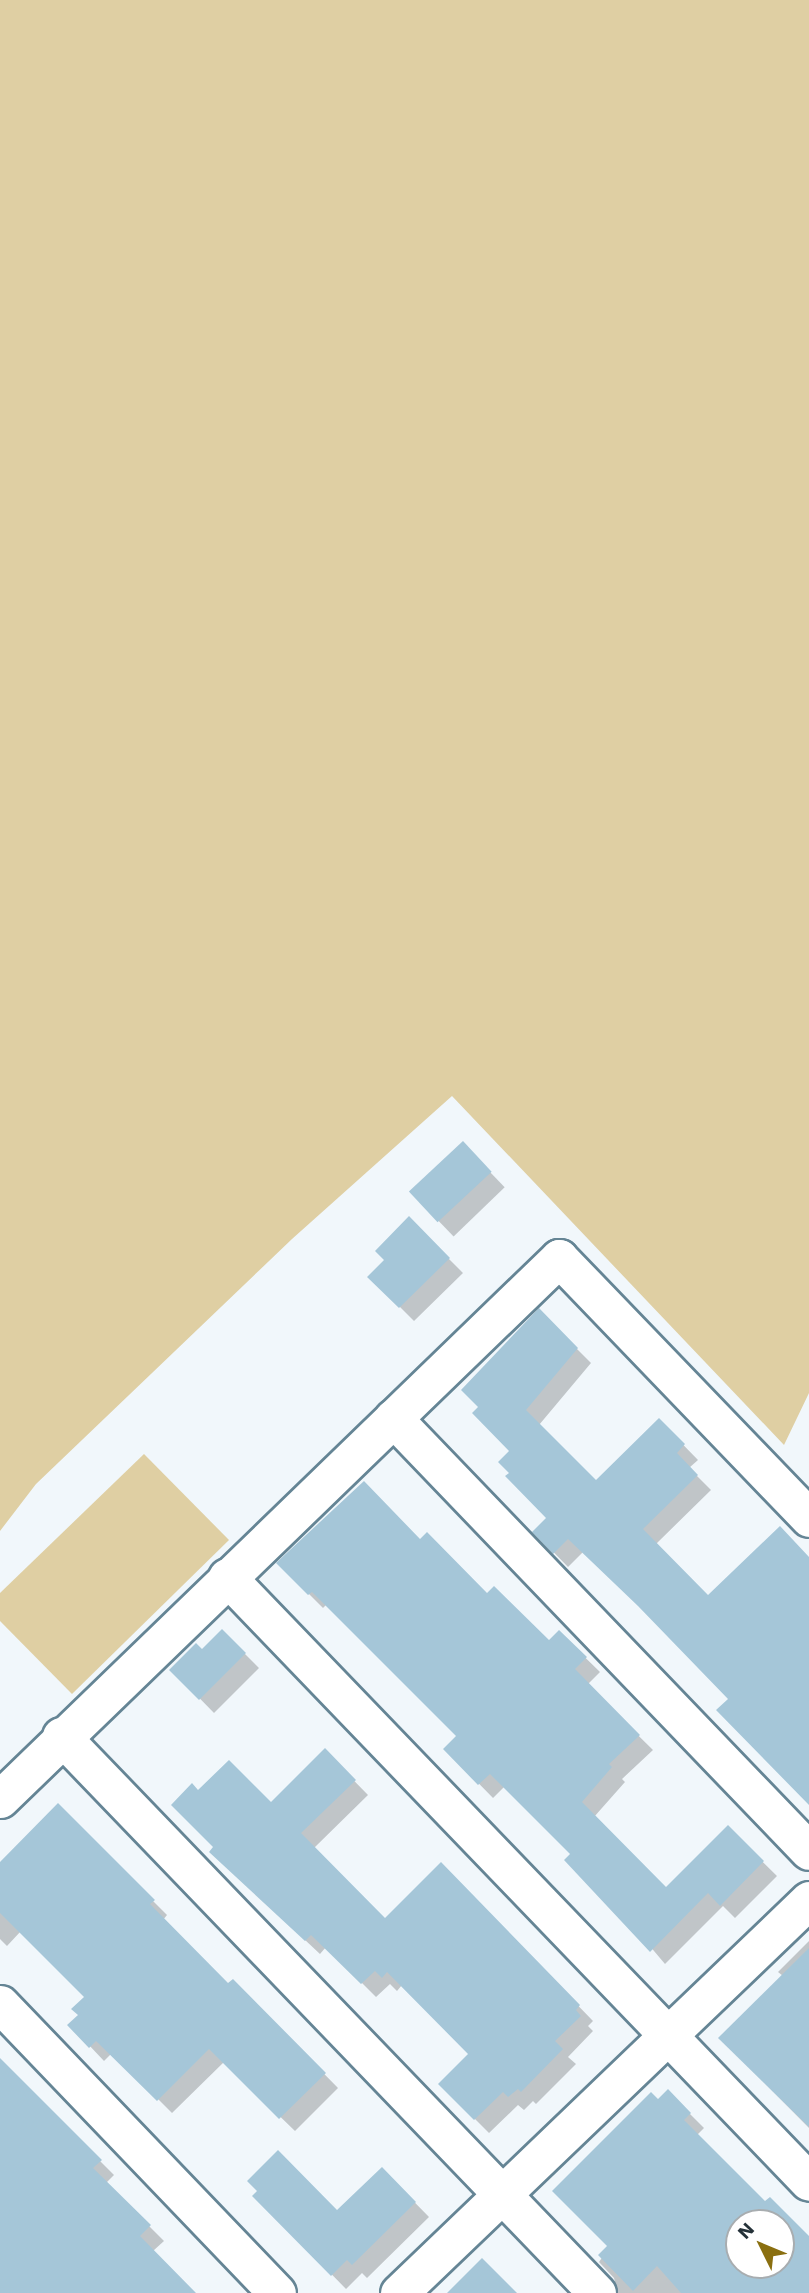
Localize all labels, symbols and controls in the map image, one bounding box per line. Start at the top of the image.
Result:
north arrow [725,2209,795,2279]
text: N [733,2218,759,2244]

